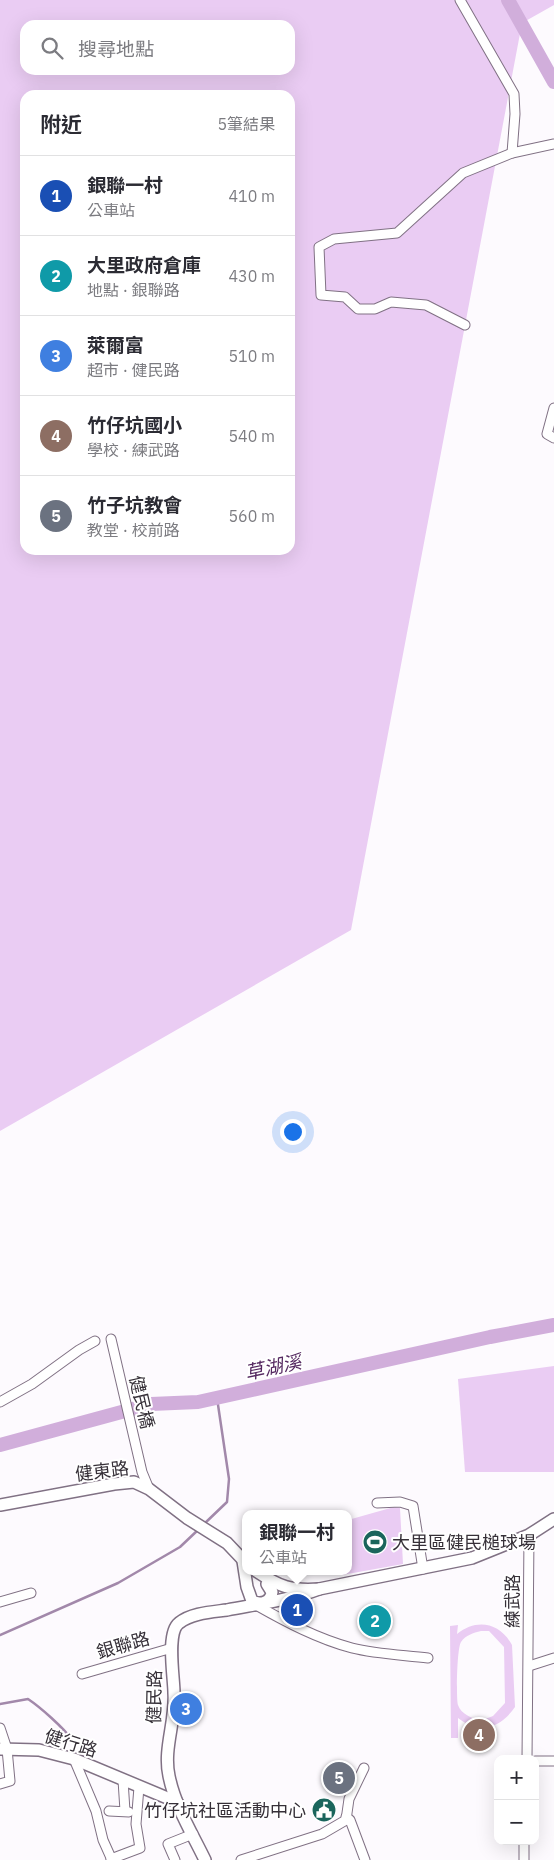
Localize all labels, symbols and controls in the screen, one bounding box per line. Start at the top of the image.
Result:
search box [20,20,295,75]
icon: search [38,34,66,62]
text: 搜尋地點 [78,37,154,61]
text: 附近 [40,110,82,138]
text: 5筆結果 [217,114,275,134]
text: 銀聯一村 [87,173,163,197]
text: 1 [51,186,61,206]
text: 410 m [228,186,275,206]
text: 公車站 [87,200,135,220]
text: 大里政府倉庫 [87,253,201,277]
text: 2 [51,266,61,286]
text: 430 m [228,266,275,286]
text: 地點 · 銀聯路 [87,280,180,300]
text: 萊爾富 [87,333,144,357]
text: 3 [51,346,61,366]
text: 510 m [228,346,275,366]
text: 超市 · 健民路 [87,360,180,380]
text: 竹仔坑國小 [87,413,182,437]
text: 4 [51,426,61,446]
text: 540 m [228,426,275,446]
text: 學校 · 練武路 [87,440,180,460]
text: 竹子坑教會 [87,493,182,517]
text: 5 [51,506,61,526]
text: 560 m [228,506,275,526]
text: 教堂 · 校前路 [87,520,180,540]
your location [280,1119,306,1145]
water label: 草湖溪 [243,1349,306,1385]
street label: 健民橋 [125,1373,159,1431]
street label: 健東路 [74,1456,130,1486]
popup [242,1510,352,1575]
text: 銀聯一村 [259,1520,335,1544]
sports icon: 大里區健民槌球場 [362,1529,388,1555]
place label: 大里區健民槌球場 [392,1531,536,1554]
text: 公車站 [259,1547,307,1567]
street label: 練武路 [501,1574,524,1628]
pin: 1 [281,1591,313,1629]
pin: 2 [359,1602,391,1640]
street label: 銀聯路 [94,1627,152,1663]
street label: 健民路 [142,1670,166,1724]
pin: 3 [170,1690,202,1728]
pin: 4 [463,1716,495,1754]
street label: 健行路 [42,1724,100,1762]
map controls [494,1755,539,1845]
button: + [494,1755,539,1800]
pin: 5 [323,1759,355,1797]
public building icon: 竹仔坑社區活動中心 [311,1797,337,1823]
place label: 竹仔坑社區活動中心 [144,1799,306,1822]
button: − [494,1800,539,1845]

